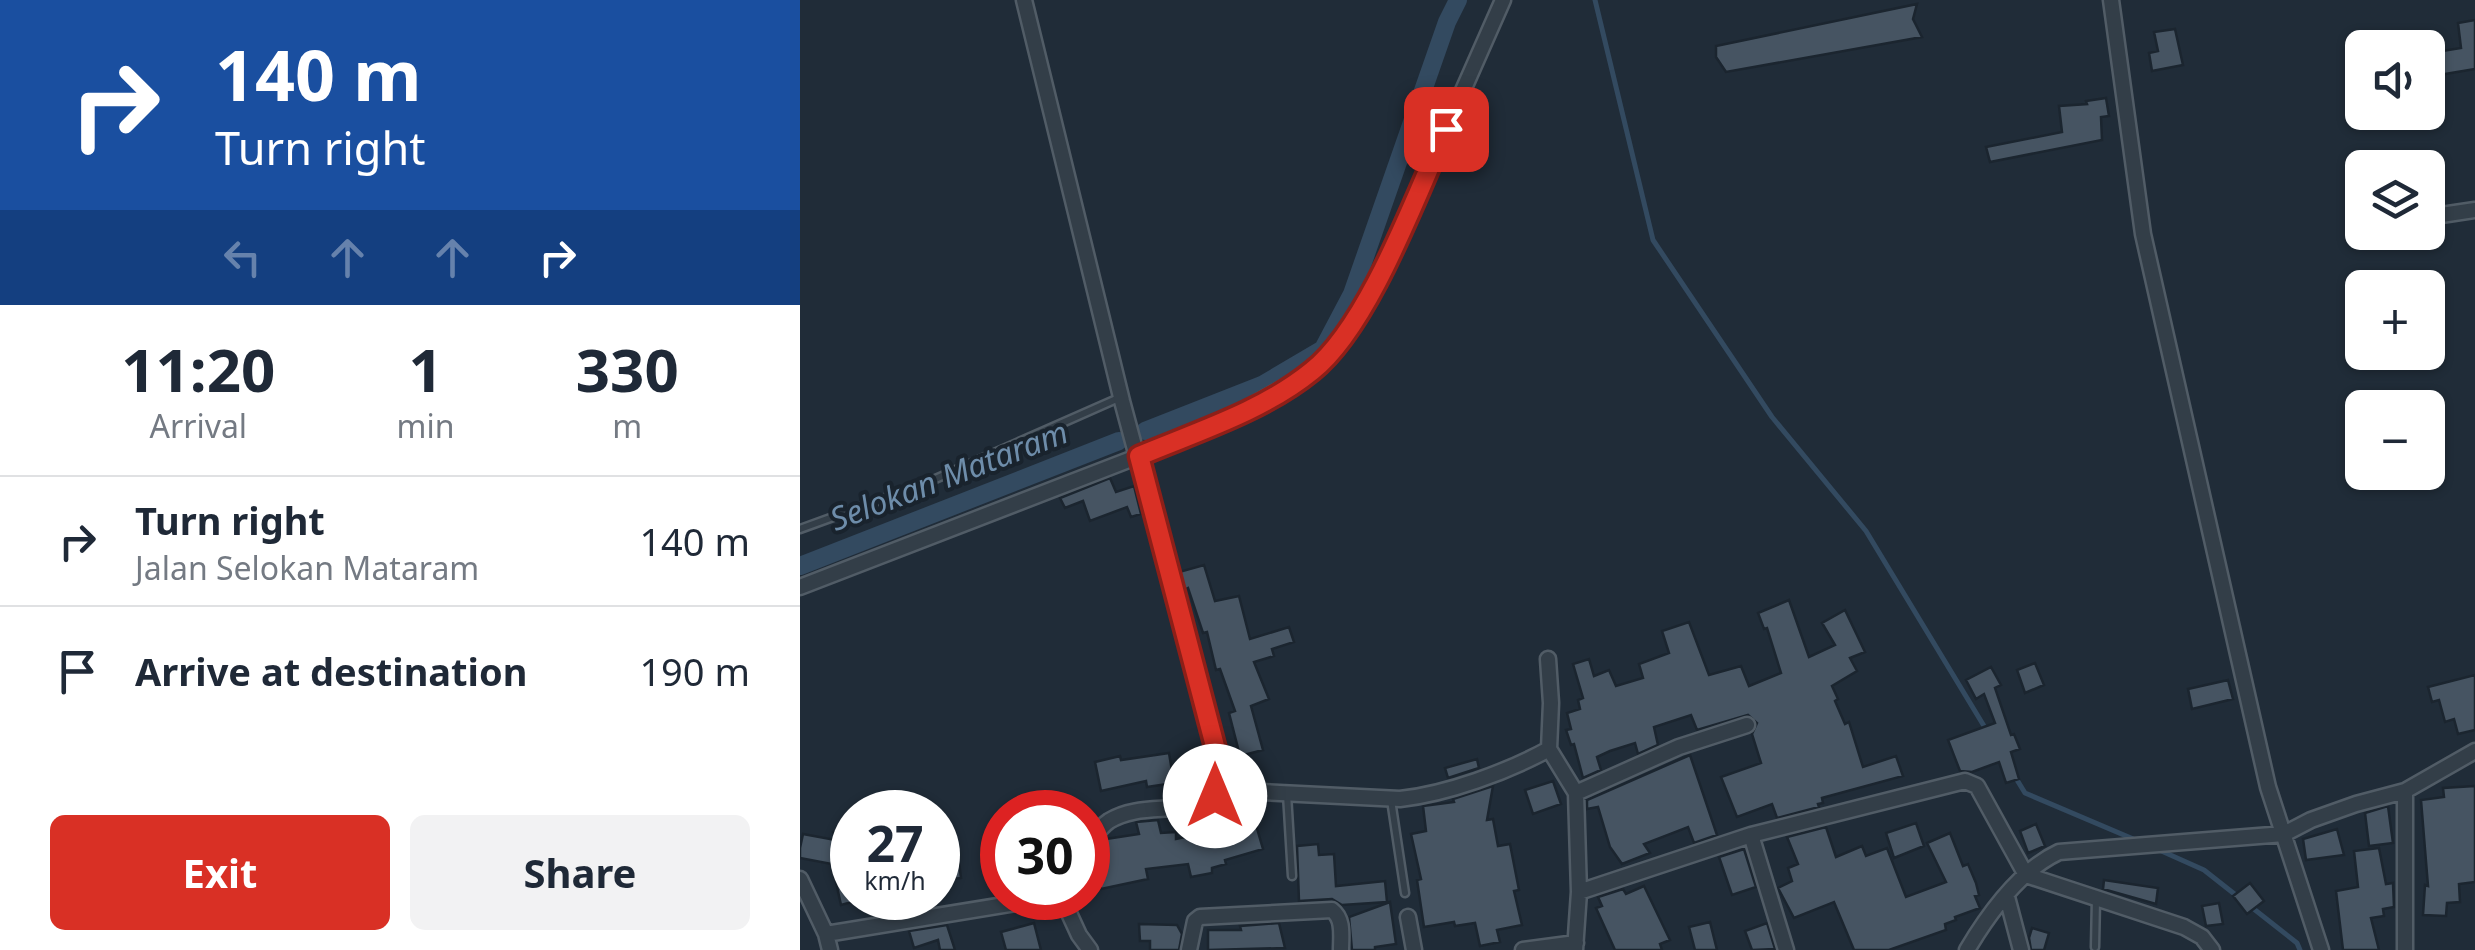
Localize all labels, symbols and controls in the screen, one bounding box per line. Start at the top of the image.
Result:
text: 140 m [215,26,422,122]
map controls [2345,30,2445,490]
button: sound [2345,30,2445,130]
icon: right [50,40,180,170]
pin [1404,87,1489,172]
icon: arrive [1419,102,1474,157]
text: Turn right [215,117,426,178]
button: layers [2345,150,2445,250]
icon: left [215,230,270,285]
icon: ahead [320,230,375,285]
icon: ahead [425,230,480,285]
icon: right [530,230,585,285]
button: + [2345,270,2445,370]
text: 11:20 [121,328,275,410]
text: 1 [408,328,443,410]
text: 330 [576,328,679,410]
button: − [2345,390,2445,490]
text: Arrival [150,404,247,447]
text: min [397,404,455,447]
text: m [612,404,642,447]
water label: Selokan Mataram [823,409,1074,540]
text: Turn right [135,494,325,546]
icon: right [50,514,105,569]
text: 140 m [639,515,750,567]
text: Jalan Selokan Mataram [135,546,479,589]
icon: arrive [50,644,105,699]
text: Arrive at destination [135,645,527,697]
text: 190 m [639,645,750,697]
position arrow [1163,744,1267,848]
speed limit sign: 30 [980,790,1110,920]
text: 27 [866,809,924,877]
button: Exit [50,815,390,930]
button: Share [410,815,750,930]
text: km/h [864,863,926,897]

